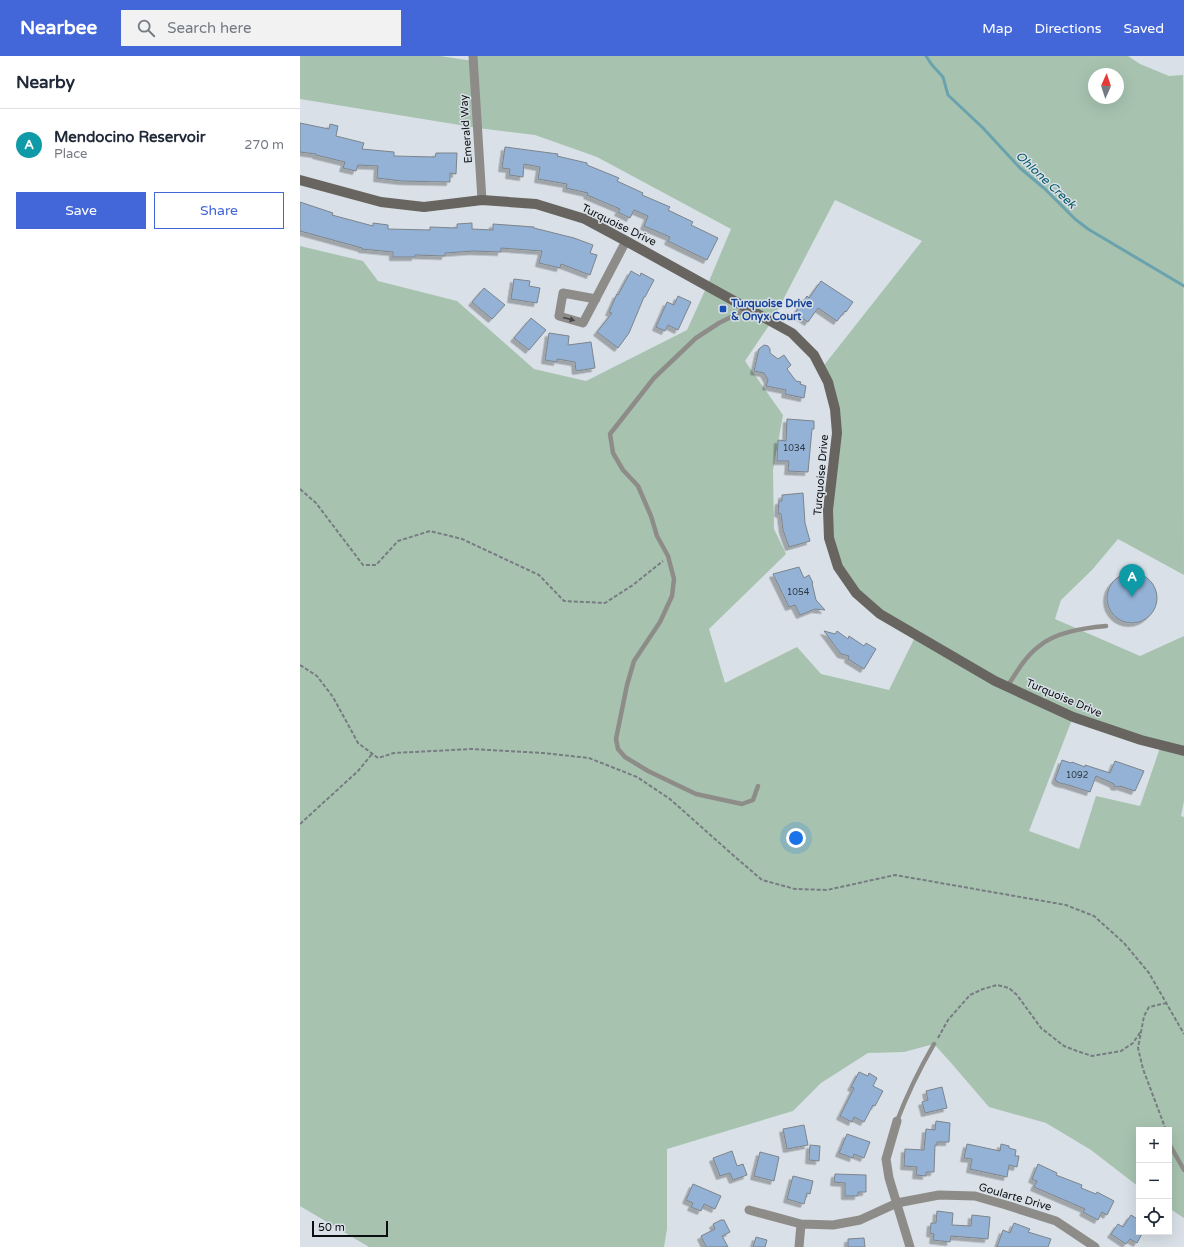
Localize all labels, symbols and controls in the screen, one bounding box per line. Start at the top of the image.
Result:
search box [121,10,401,46]
text: Nearbee [20,17,97,39]
icon: search [135,17,157,39]
text: Search here [167,19,252,37]
text: Map [982,20,1013,37]
text: Directions [1035,20,1102,37]
text: Saved [1124,20,1164,37]
north arrow [1088,68,1124,104]
text: Nearby [16,72,75,93]
street label: Emerald Way [457,94,475,164]
text: Mendocino Reservoir [54,128,205,146]
text: A [24,137,34,153]
text: 270 m [244,137,284,153]
text: Place [54,146,87,162]
water label: Ohlone Creek [1013,149,1080,212]
button: Save [16,192,146,229]
button: Share [154,192,284,229]
street label: Turquoise Drive [580,201,658,249]
place label: Turquoise Drive & Onyx Court [730,297,813,324]
marker: Turquoise Drive & Onyx Court [718,304,728,314]
one-way arrow [563,316,575,322]
street label: Turquoise Drive [811,434,831,516]
house number: 1034 [783,443,806,454]
pin: A [1119,564,1145,597]
house number: 1054 [787,587,810,598]
street label: Turquoise Drive [1024,676,1104,720]
house number: 1092 [1066,770,1088,781]
your location [786,828,806,848]
map controls [1136,1127,1172,1235]
button: + [1136,1127,1172,1163]
button: − [1136,1163,1172,1199]
street label: Goularte Drive [977,1180,1053,1214]
button: locate [1136,1199,1172,1235]
scale bar [312,1219,388,1238]
text: 50 m [318,1221,345,1234]

